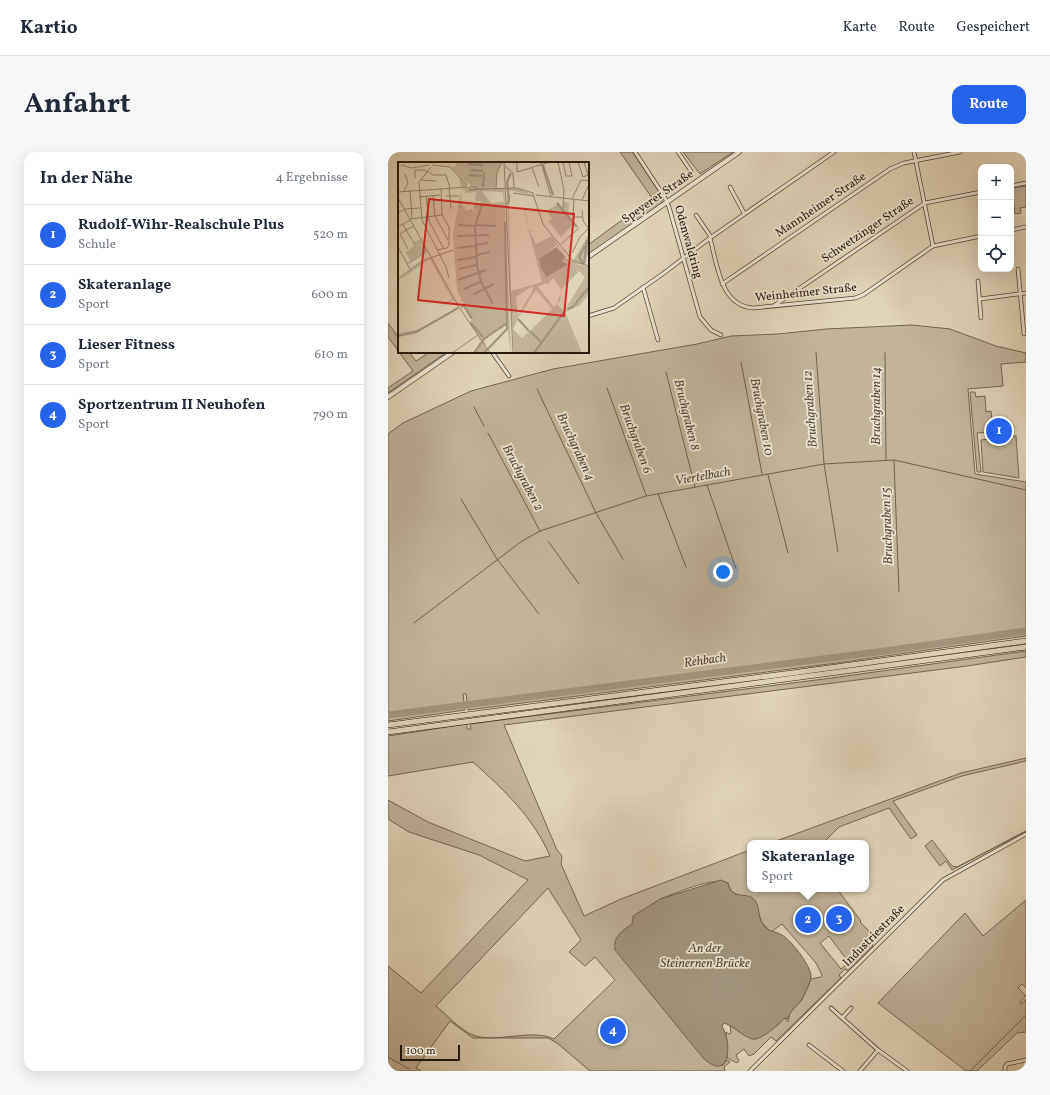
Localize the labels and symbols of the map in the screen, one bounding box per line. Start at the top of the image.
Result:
inset map [398,162,589,353]
street label: Speyerer Straße [619,166,697,228]
street label: Mannheimer Straße [772,168,870,241]
street label: Schwetzinger Straße [819,193,918,267]
street label: Odenwaldring [670,204,706,280]
street label: Weinheimer Straße [754,280,858,306]
water label: Bruchgraben 14 [868,367,886,445]
water label: Bruchgraben 12 [799,370,823,448]
water label: Bruchgraben 10 [745,376,777,458]
water label: Bruchgraben 8 [668,377,704,453]
water label: Bruchgraben 6 [614,401,656,477]
water label: Bruchgraben 4 [551,410,599,484]
pin: 1 [986,416,1012,446]
water label: Bruchgraben 2 [497,442,547,514]
water label: Viertelbach [674,463,733,491]
water label: Bruchgraben 15 [878,487,898,565]
your location [713,562,733,582]
water label: Rehbach [683,649,728,673]
street label: Industriestraße [839,901,909,971]
pin: 3 [826,904,852,934]
pin: 2 [795,905,821,935]
water label: An der Steinernen Brücke [660,940,750,973]
pin: 4 [600,1016,626,1046]
scale bar [400,1043,460,1062]

